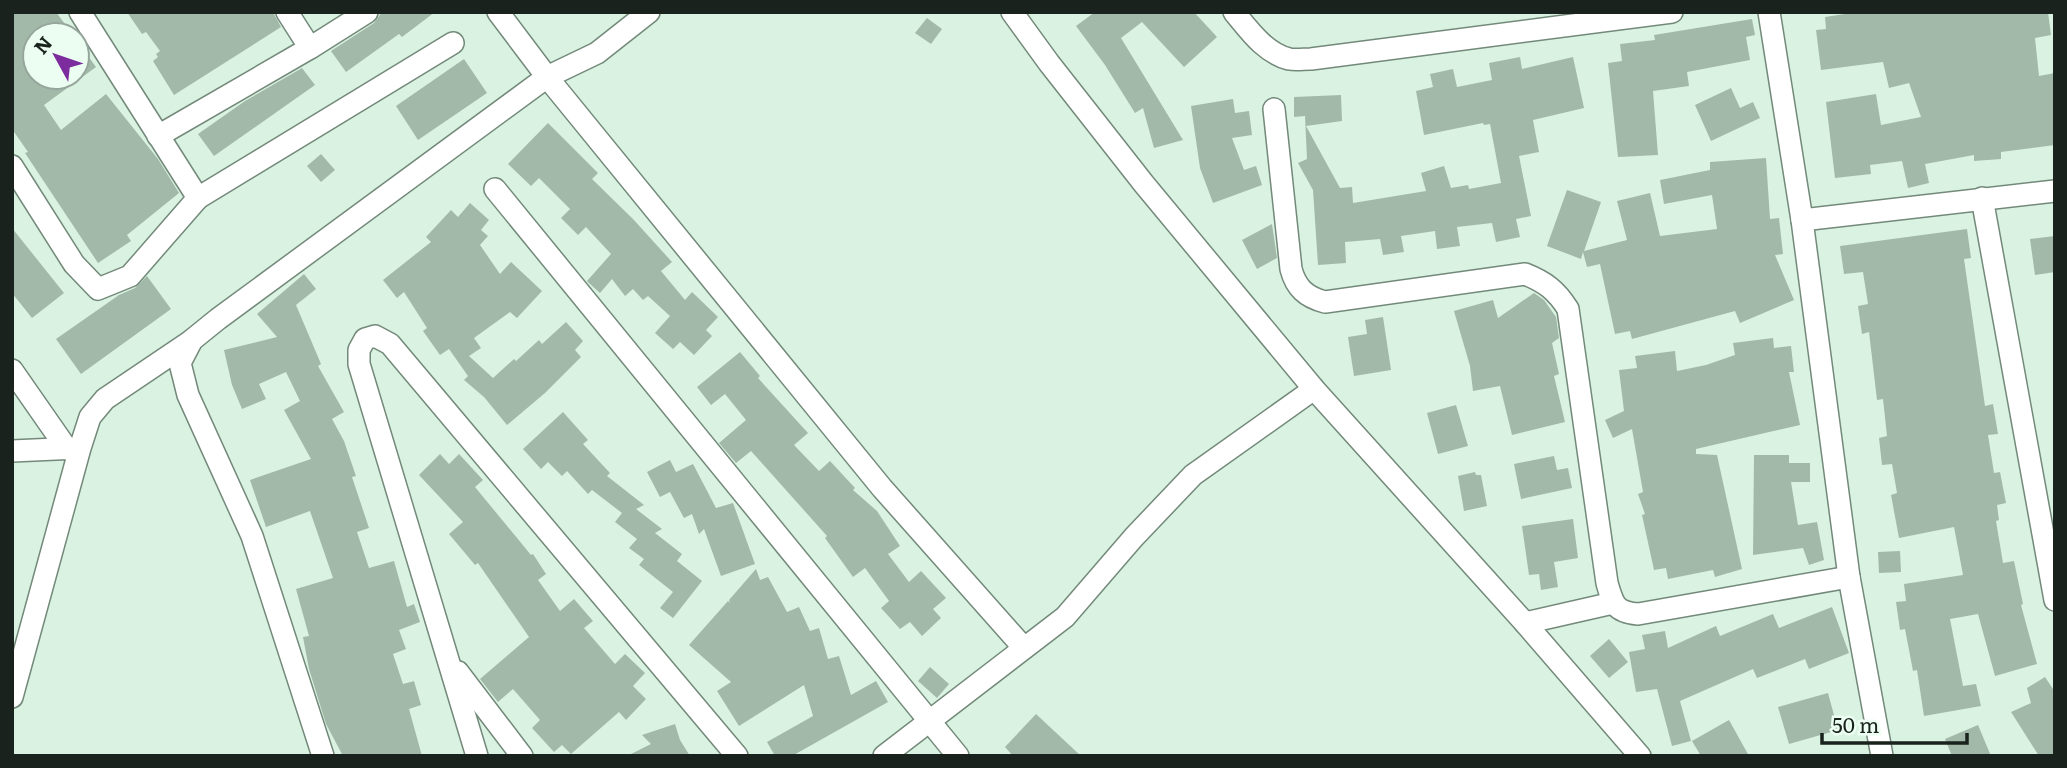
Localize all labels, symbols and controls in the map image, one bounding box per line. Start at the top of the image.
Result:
north arrow [21,21,91,91]
text: N [26,29,58,60]
scale bar [1822,702,1967,746]
text: 50 m [1832,708,1879,739]

